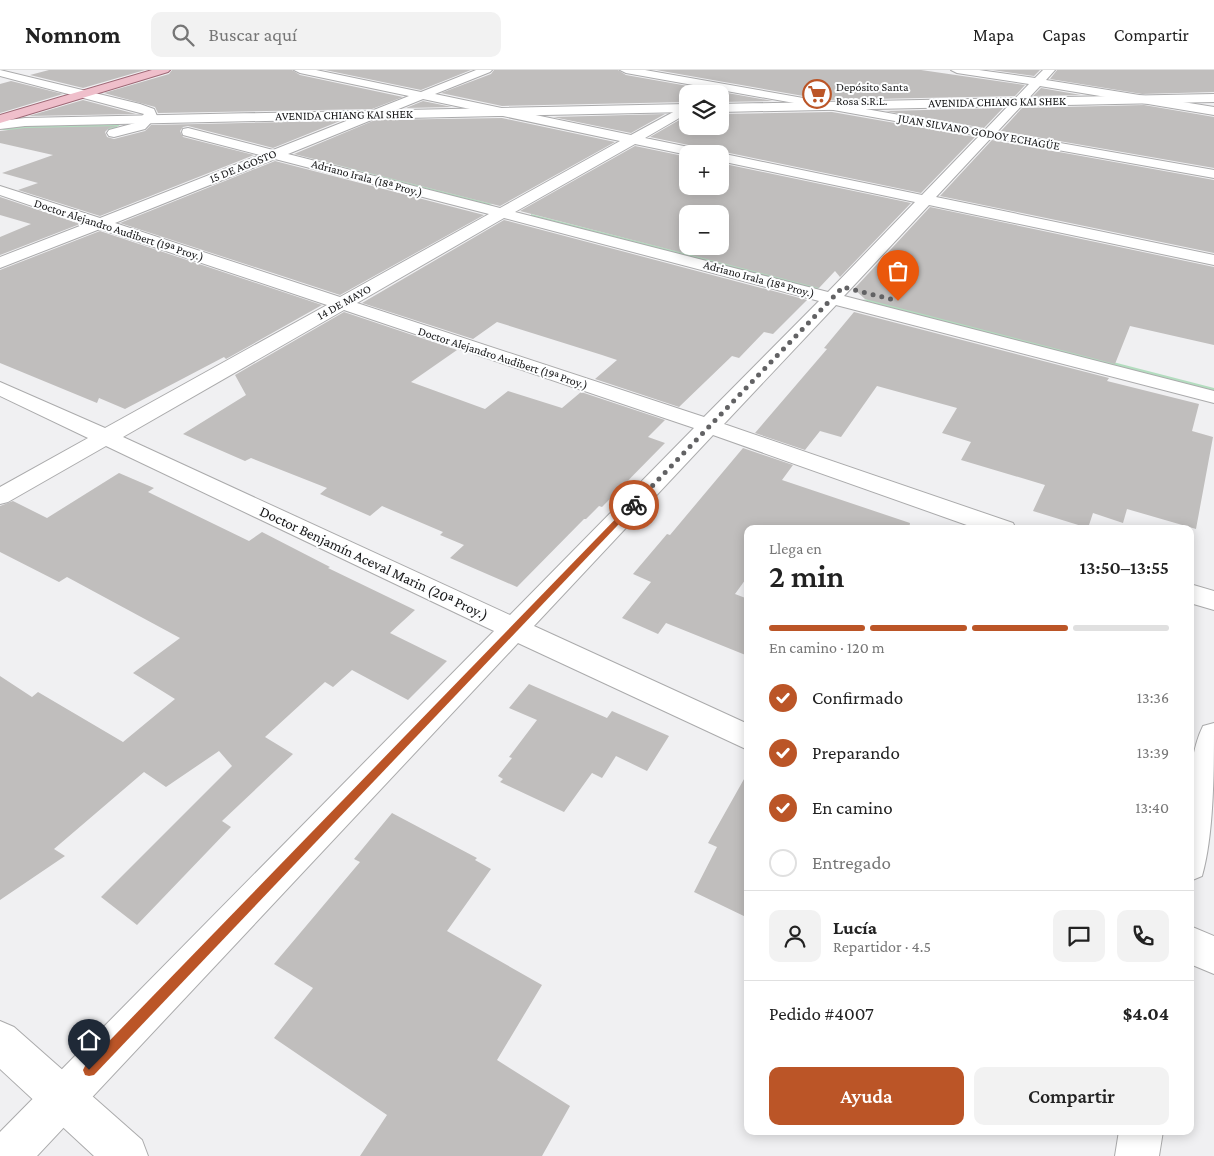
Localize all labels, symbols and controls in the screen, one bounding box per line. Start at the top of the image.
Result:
search box [151,12,501,57]
text: Nomnom [25,21,121,48]
icon: search [169,21,197,49]
text: Buscar aquí [209,24,297,45]
text: Mapa [973,25,1014,45]
text: Capas [1042,25,1086,45]
text: Compartir [1114,25,1189,45]
supermarket icon: Depósito Santa Rosa S.R.L. [802,79,832,109]
place label: Depósito Santa Rosa S.R.L. [836,80,909,108]
map controls [679,85,729,255]
button: layers [679,85,729,135]
street label: AVENIDA CHIANG KAI SHEK [928,94,1066,110]
street label: AVENIDA CHIANG KAI SHEK [275,107,413,123]
street label: JUAN SILVANO GODOY ECHAGÜE [896,111,1062,153]
button: + [679,145,729,195]
street label: 15 DE AGOSTO [207,146,279,186]
street label: Adriano Irala (18ª Proy.) [310,156,424,200]
street label: Doctor Alejandro Audibert (19ª Proy.) [32,196,206,264]
button: − [679,205,729,255]
pin [877,250,919,301]
street label: Adriano Irala (18ª Proy.) [702,257,816,301]
icon: bag [884,257,912,285]
street label: 14 DE MAYO [315,281,373,323]
street label: Doctor Alejandro Audibert (19ª Proy.) [416,324,590,392]
courier [609,480,659,530]
icon: bike [620,491,648,519]
street label: Doctor Benjamín Aceval Marin (20ª Proy.) [257,503,491,624]
text: Llega en [769,540,822,557]
text: 13:50–13:55 [1079,557,1169,578]
text: 2 min [769,558,844,594]
text: En camino · 120 m [769,639,885,656]
icon: check [769,684,797,712]
text: Confirmado [812,687,903,708]
text: 13:36 [1137,689,1169,706]
icon: check [769,739,797,767]
text: Preparando [812,742,900,763]
text: 13:39 [1137,744,1169,761]
icon: check [769,794,797,822]
text: En camino [812,797,893,818]
text: 13:40 [1135,799,1169,816]
text: Entregado [812,852,891,873]
button: person [769,910,821,962]
button: chat [1053,910,1105,962]
button: phone [1117,910,1169,962]
text: Lucía [833,917,877,938]
text: Repartidor · 4.5 [833,938,931,955]
text: Pedido #4007 [769,1003,874,1024]
text: $4.04 [1123,1003,1169,1024]
pin [68,1019,110,1070]
icon: home [75,1026,103,1054]
button: Ayuda [769,1067,964,1125]
button: Compartir [974,1067,1169,1125]

